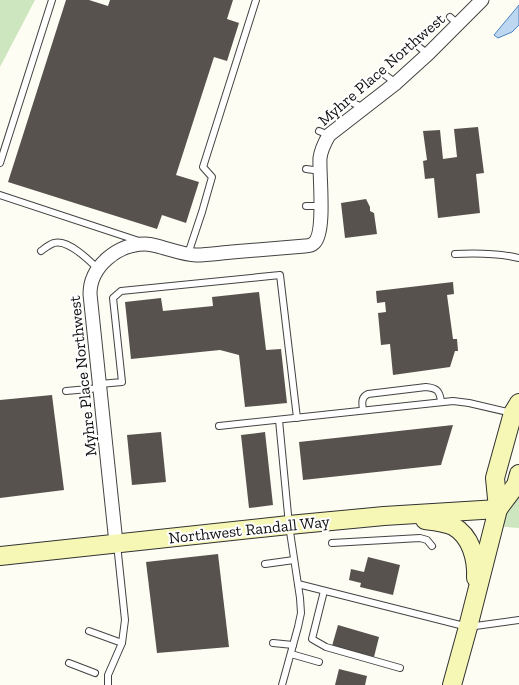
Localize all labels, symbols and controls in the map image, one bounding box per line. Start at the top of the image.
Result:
street label: Myhre Place Northwest [314,9,449,130]
street label: Myhre Place Northwest [65,295,100,457]
street label: Northwest Randall Way [168,512,331,547]

